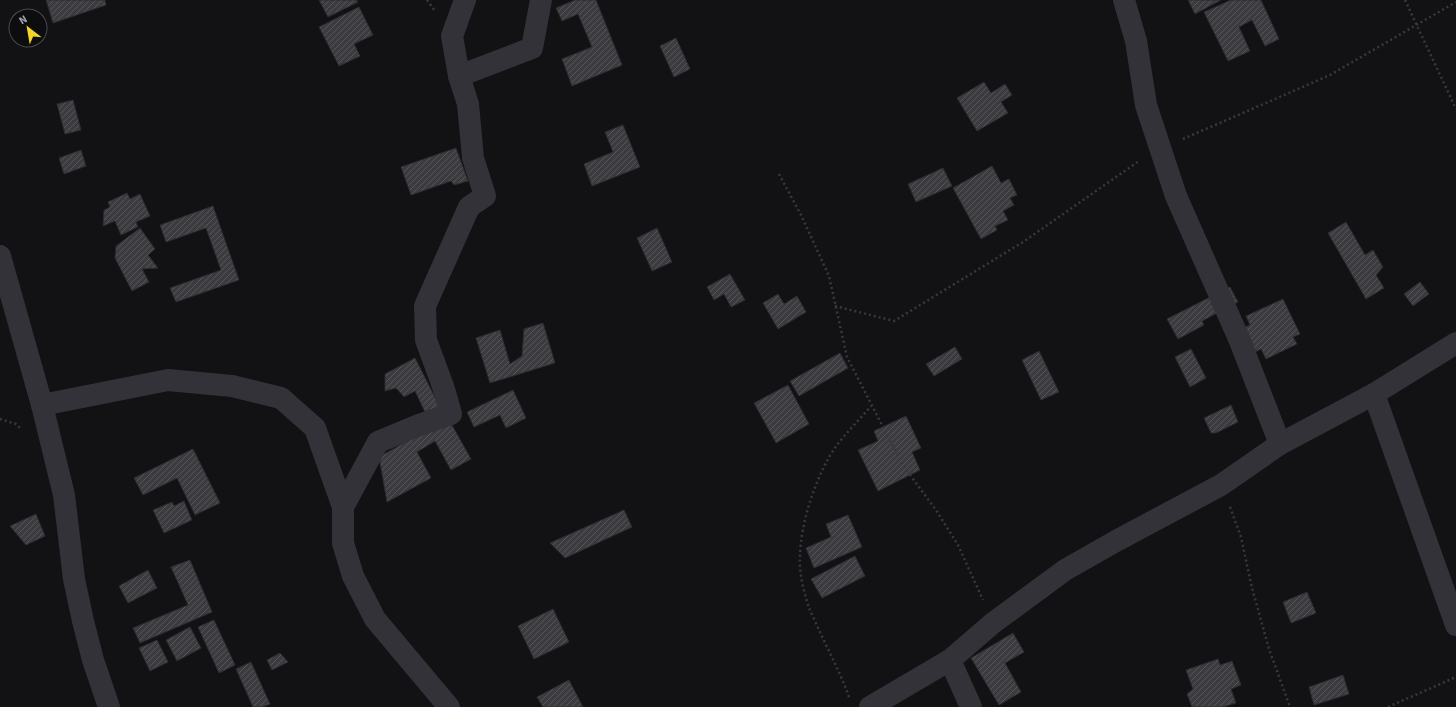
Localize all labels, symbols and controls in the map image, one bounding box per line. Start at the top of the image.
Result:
north arrow [8,8,48,48]
text: N [16,12,30,28]

